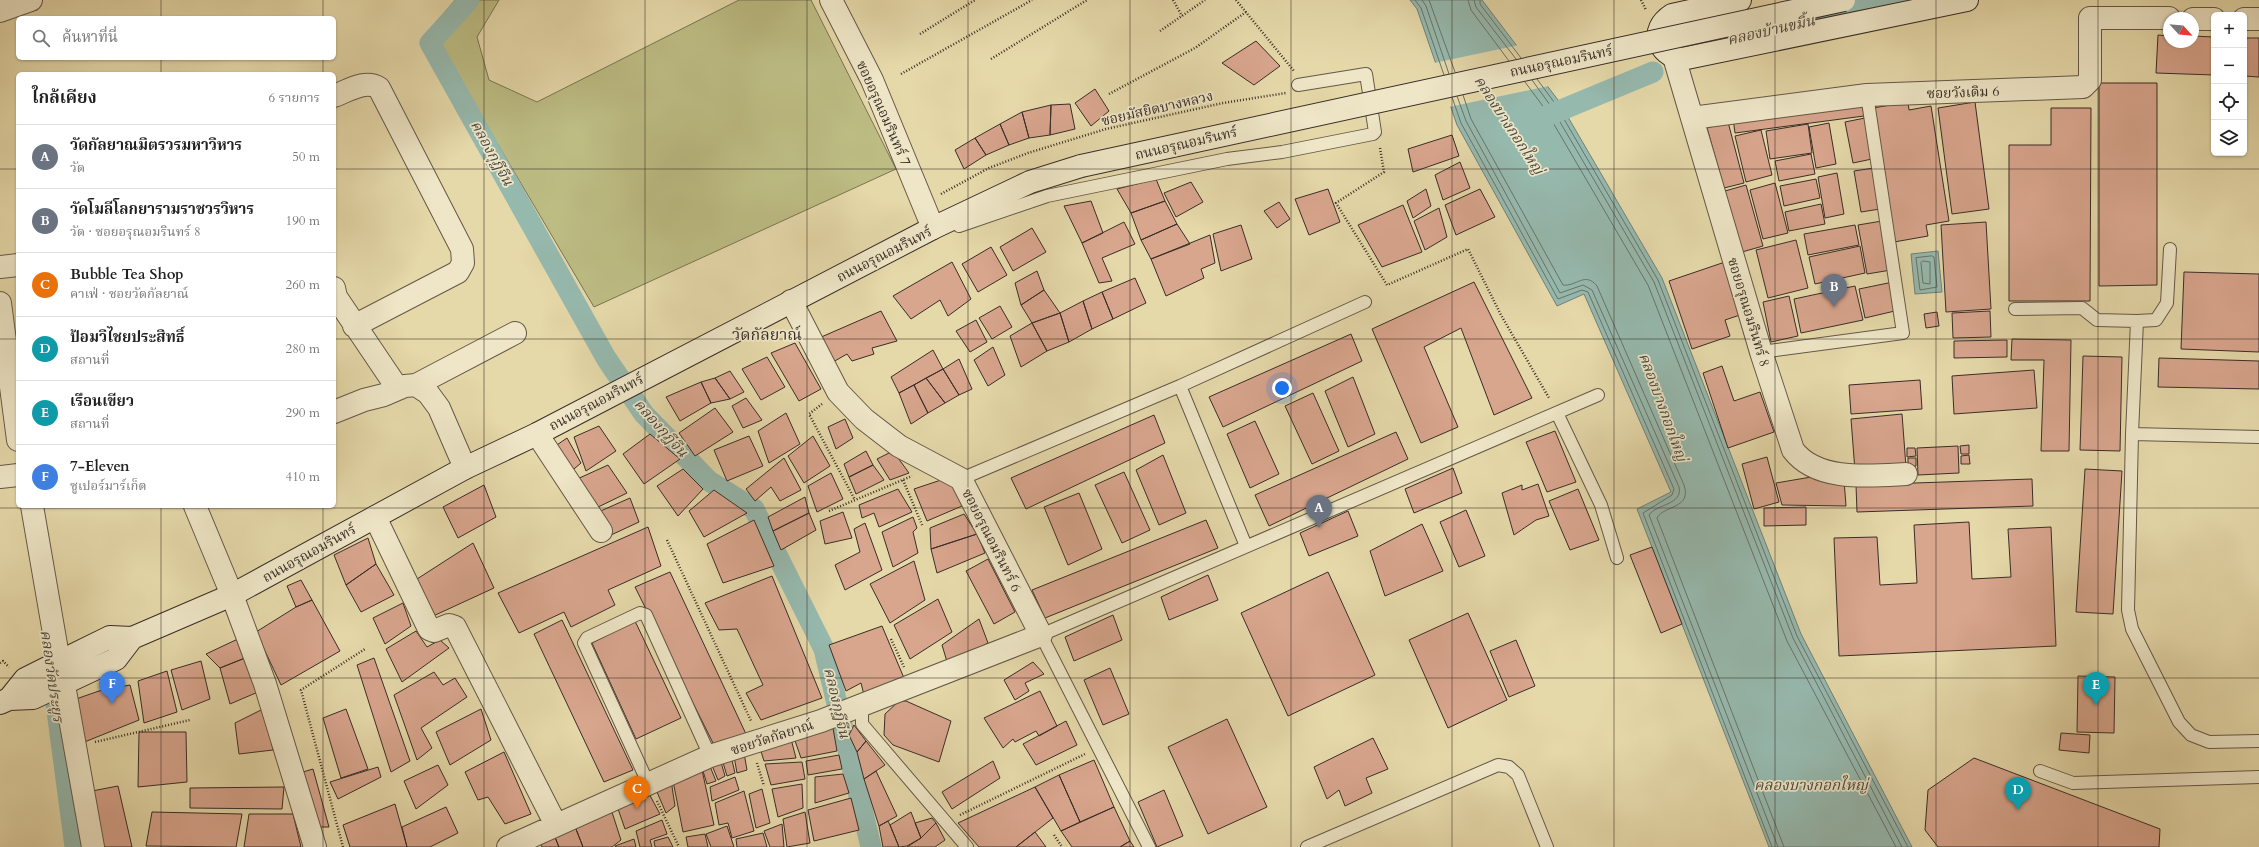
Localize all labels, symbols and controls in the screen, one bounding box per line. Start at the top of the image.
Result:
water label: คลองบ้านขมิ้น [1725,9,1817,50]
north arrow [2163,12,2199,48]
map controls [2211,12,2247,156]
button: + [2211,12,2247,48]
search box [16,16,336,60]
icon: search [30,27,52,49]
text: ค้นหาที่นี่ [62,27,118,47]
street label: ถนนอรุณอมรินทร์ [1508,41,1615,82]
button: − [2211,48,2247,84]
street label: ซอยอรุณอมรินทร์ 7 [852,57,915,169]
water label: คลองบางกอกใหญ่ [1470,71,1550,180]
street label: ซอยวังเดิม 6 [1926,82,2000,103]
button: locate [2211,84,2247,120]
text: ใกล้เคียง [32,86,97,109]
street label: ซอยมัสยิดบางหลวง [1099,86,1215,131]
text: 6 รายการ [268,89,320,107]
water label: คลองกุฎีจีน [466,117,518,189]
button: layers [2211,120,2247,156]
street label: ถนนอรุณอมรินทร์ [1133,122,1240,165]
text: วัดกัลยาณมิตรวรมหาวิหาร [70,135,242,155]
text: A [40,148,50,166]
text: 50 m [292,148,320,166]
text: วัด [70,159,85,177]
text: วัดโมลีโลกยารามราชวรวิหาร [70,199,254,219]
text: B [40,212,50,230]
text: 190 m [286,212,320,230]
street label: ถนนอรุณอมรินทร์ [833,222,936,287]
text: วัด · ซอยอรุณอมรินทร์ 8 [70,223,201,241]
street label: ซอยอรุณอมรินทร์ 8 [1723,255,1774,369]
text: Bubble Tea Shop [70,264,184,284]
pin: B [1821,274,1847,307]
text: C [40,276,50,294]
text: 260 m [286,276,320,294]
text: คาเฟ่ · ซอยวัดกัลยาณ์ [70,285,189,303]
district label: วัดกัลยาณ์ [732,324,802,346]
text: ป้อมวิไชยประสิทธิ์ [70,327,185,347]
text: D [39,340,51,358]
text: 280 m [286,340,320,358]
water label: คลองบางกอกใหญ่ [1634,350,1693,466]
text: สถานที่ [70,351,109,369]
street label: ถนนอรุณอมรินทร์ [546,369,648,435]
your location [1272,378,1292,398]
text: เรือนเขียว [70,391,134,411]
water label: คลองกุฎีจีน [629,395,693,462]
text: E [41,404,49,422]
text: 290 m [286,404,320,422]
text: สถานที่ [70,415,109,433]
text: 7-Eleven [70,456,130,476]
text: F [41,468,49,486]
text: 410 m [286,468,320,486]
text: ซูเปอร์มาร์เก็ต [70,477,147,495]
street label: ซอยอรุณอมรินทร์ 6 [957,485,1026,595]
pin: A [1306,495,1332,528]
street label: ถนนอรุณอมรินทร์ [259,519,360,587]
water label: คลองวัดประยูร [36,629,69,725]
water label: คลองกุฎีจีน [819,666,855,740]
pin: F [99,671,125,704]
pin: E [2083,672,2109,705]
street label: ซอยวัดกัลยาณ์ [728,715,816,760]
water label: คลองบางกอกใหญ่ [1754,774,1870,795]
pin: C [624,776,650,809]
pin: D [2005,777,2031,810]

